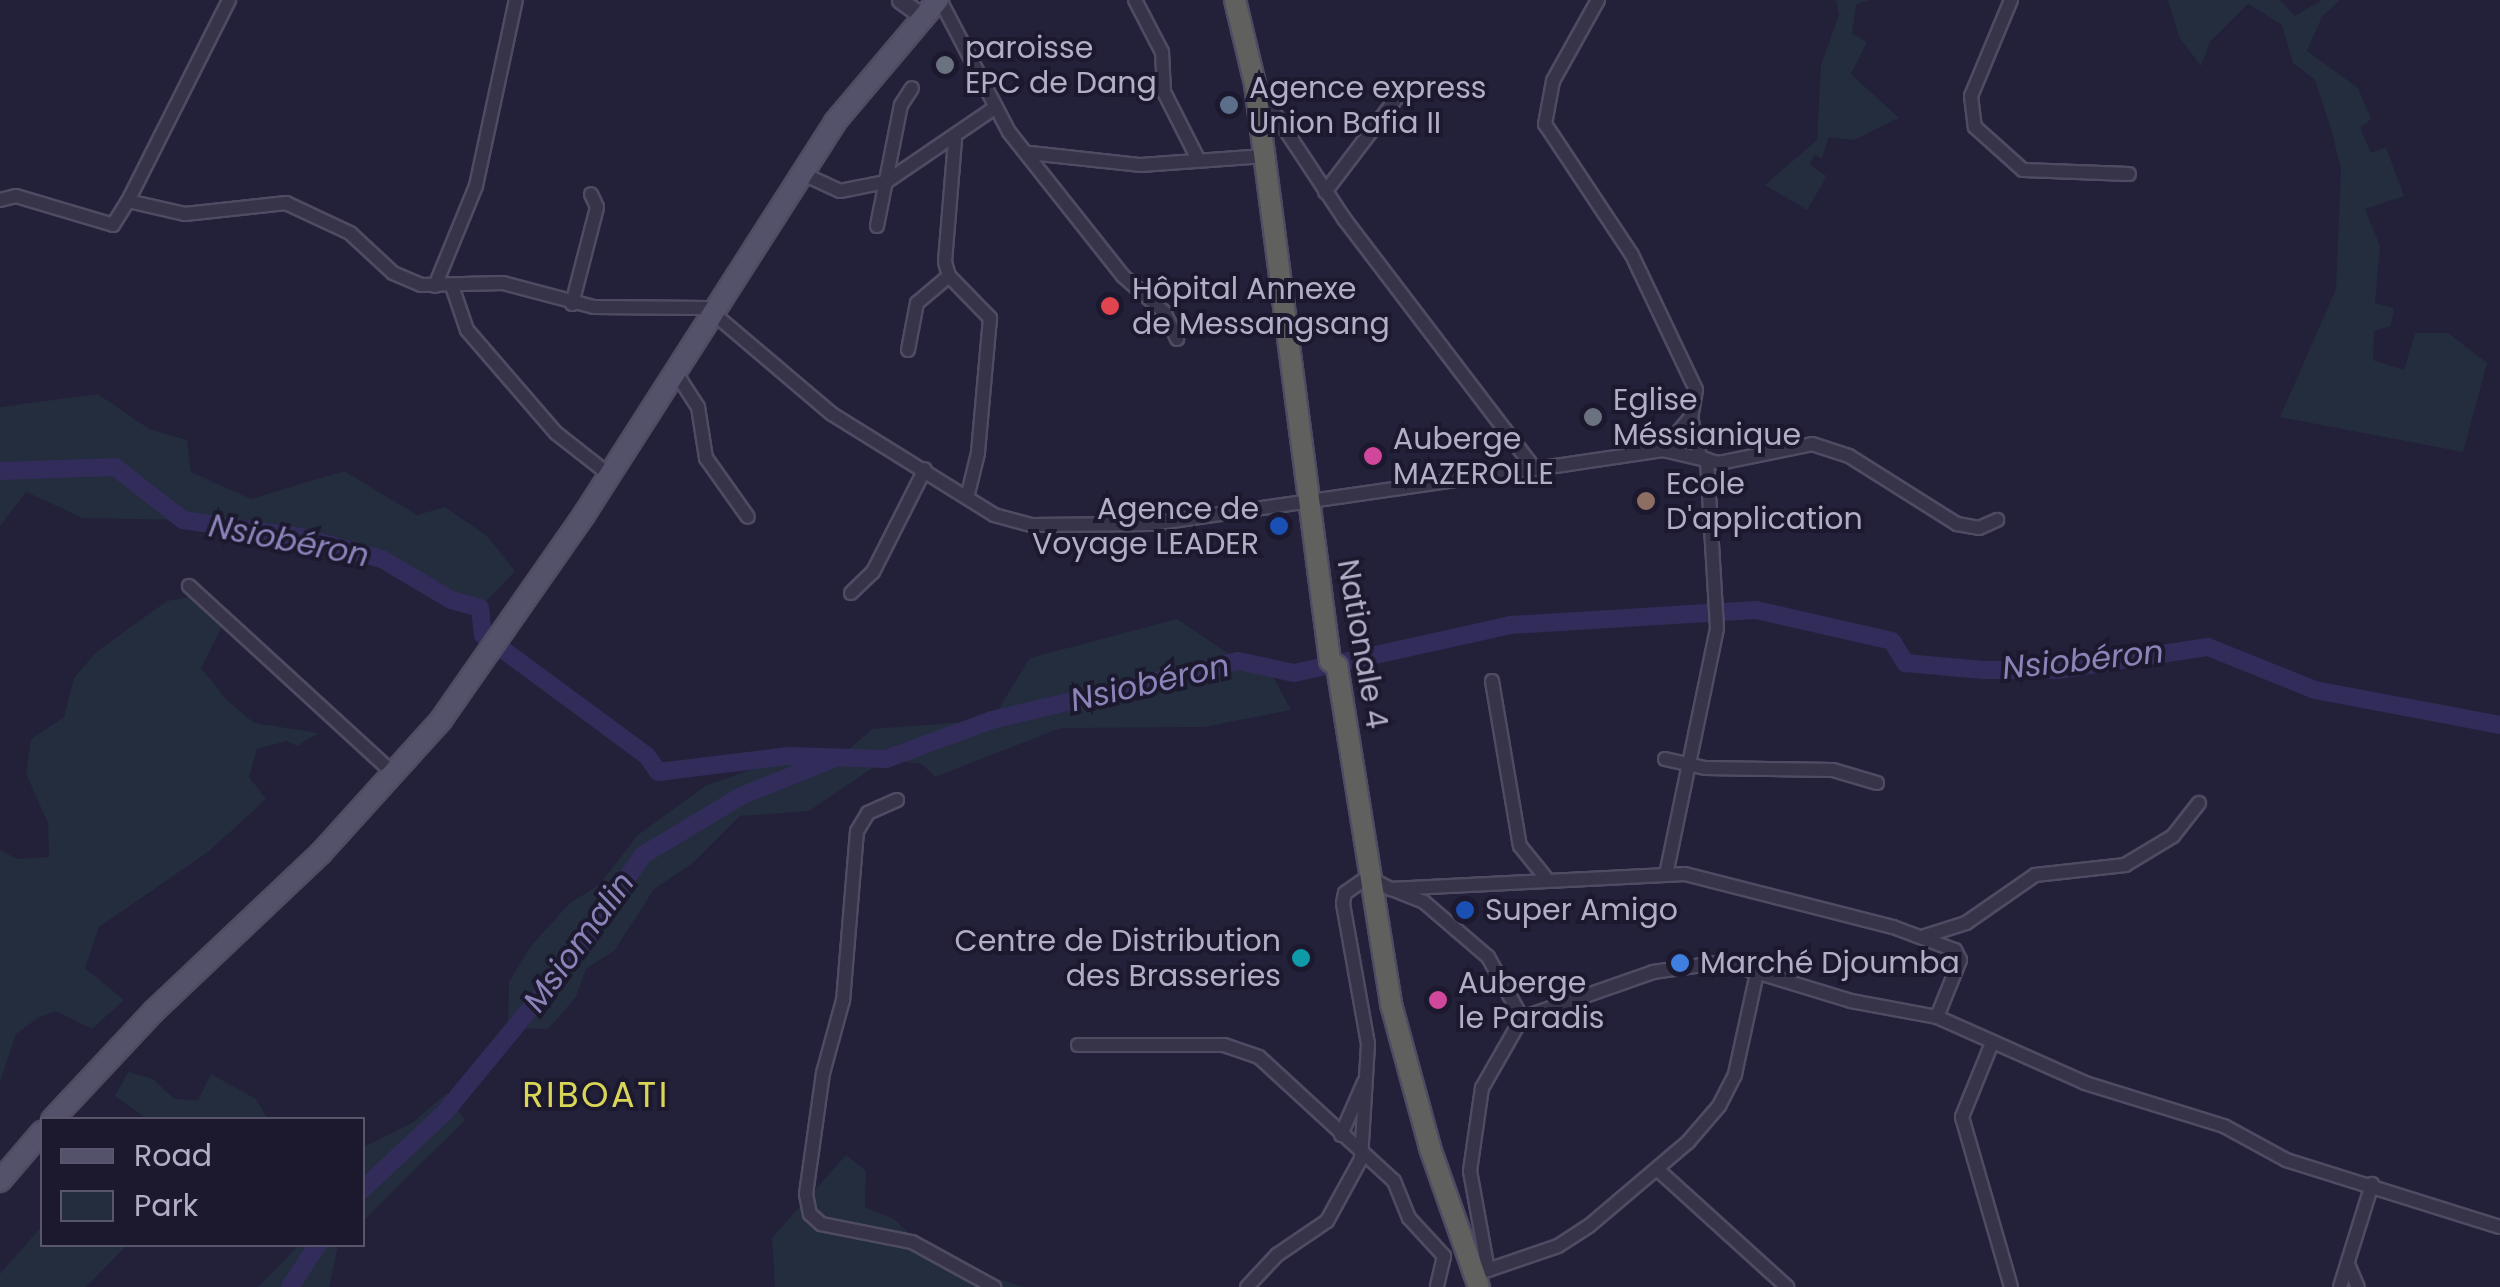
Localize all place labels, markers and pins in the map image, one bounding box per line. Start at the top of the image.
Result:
place label: paroisse EPC de Dang [965,30,1157,100]
marker: paroisse EPC de Dang [934,54,956,76]
place label: Agence express Union Bafia II [1249,70,1486,140]
marker: Agence express Union Bafia II [1218,94,1240,116]
place label: Hôpital Annexe de Messangsang [1132,271,1390,342]
marker: Hôpital Annexe de Messangsang [1097,293,1123,319]
place label: Eglise Méssianique [1613,382,1801,452]
marker: Eglise Méssianique [1582,406,1604,428]
place label: Auberge MAZEROLLE [1393,421,1554,492]
marker: Auberge MAZEROLLE [1362,445,1384,467]
place label: Ecole D'application [1666,466,1863,536]
marker: Ecole D'application [1635,490,1657,512]
place label: Agence de Voyage LEADER [1032,491,1259,562]
marker: Agence de Voyage LEADER [1268,515,1290,537]
place label: Super Amigo [1485,892,1678,928]
marker: Super Amigo [1454,899,1476,921]
place label: Centre de Distribution des Brasseries [955,923,1281,994]
place label: Marché Djoumba [1700,945,1960,981]
marker: Centre de Distribution des Brasseries [1290,947,1312,969]
marker: Marché Djoumba [1669,952,1691,974]
place label: Auberge le Paradis [1458,965,1604,1036]
marker: Auberge le Paradis [1427,989,1449,1011]

